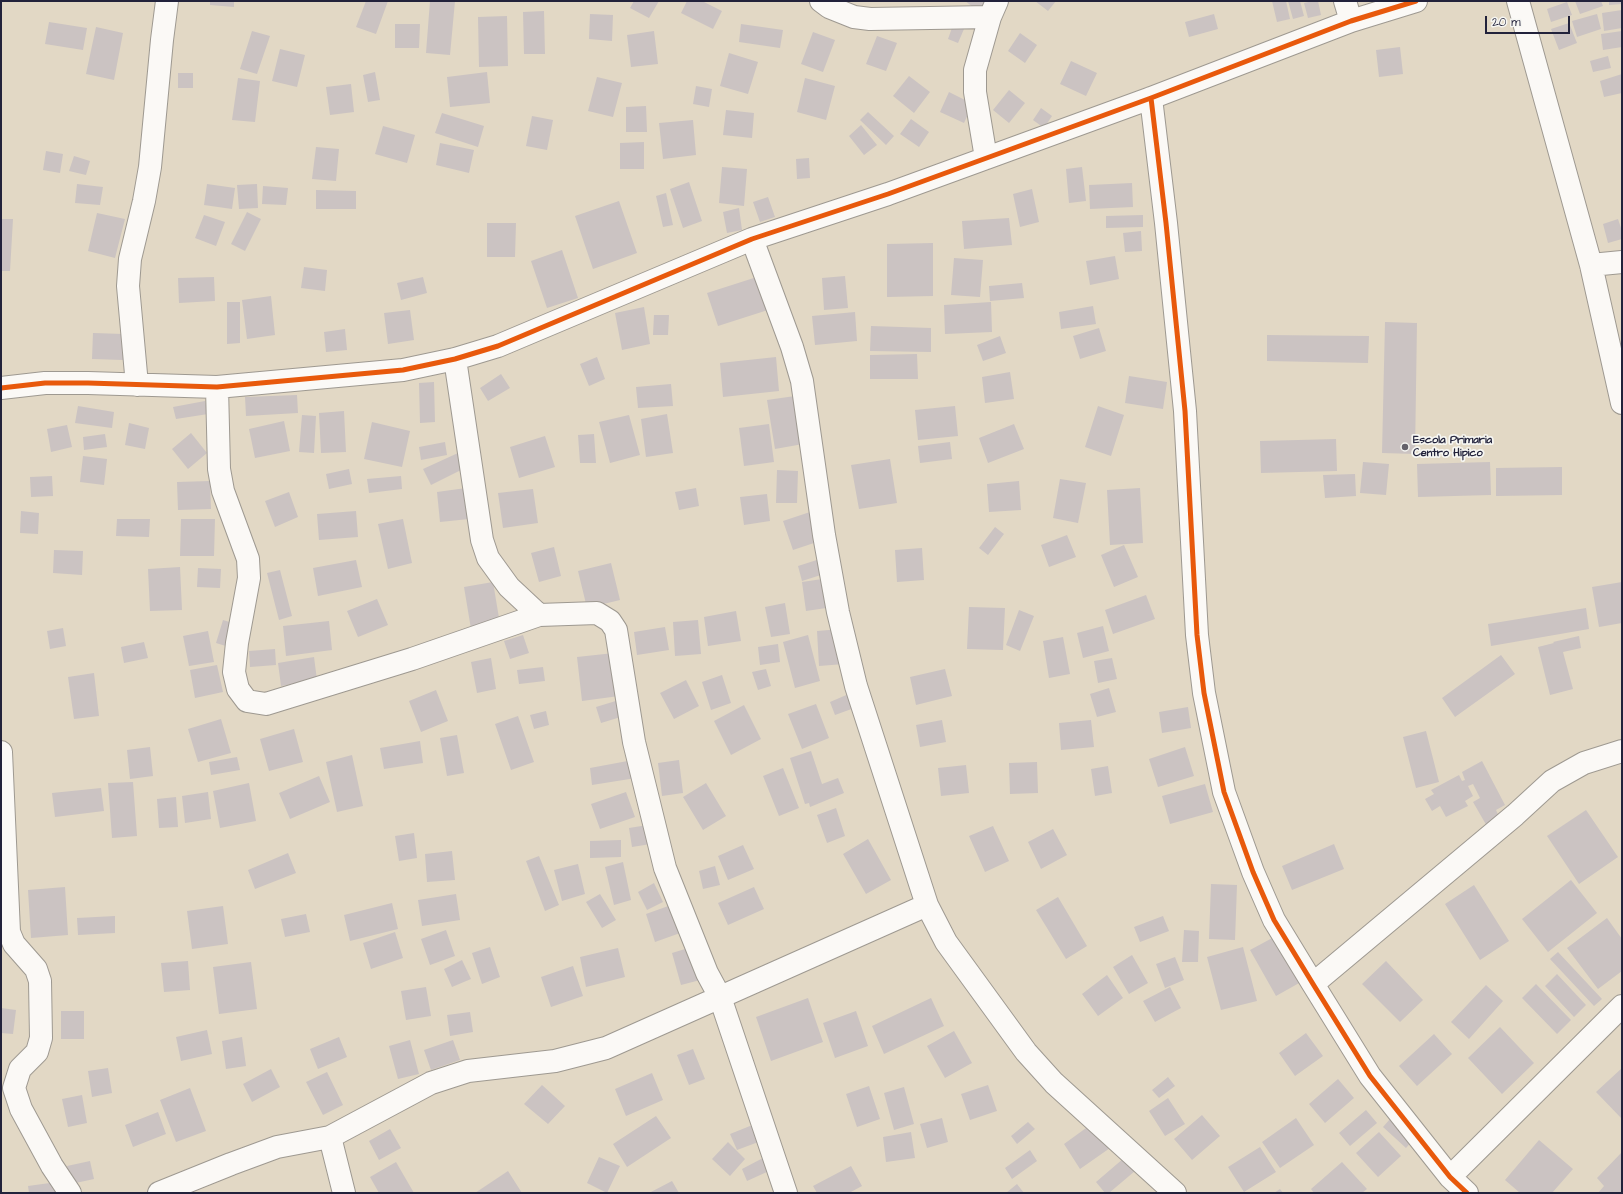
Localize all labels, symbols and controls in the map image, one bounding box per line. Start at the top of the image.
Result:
scale bar [1487,8,1572,34]
text: 20 m [1492,14,1521,31]
place label: Escola Primaria Centro Hipico [1413,434,1492,460]
marker: Escola Primaria Centro Hipico [1400,442,1410,452]

